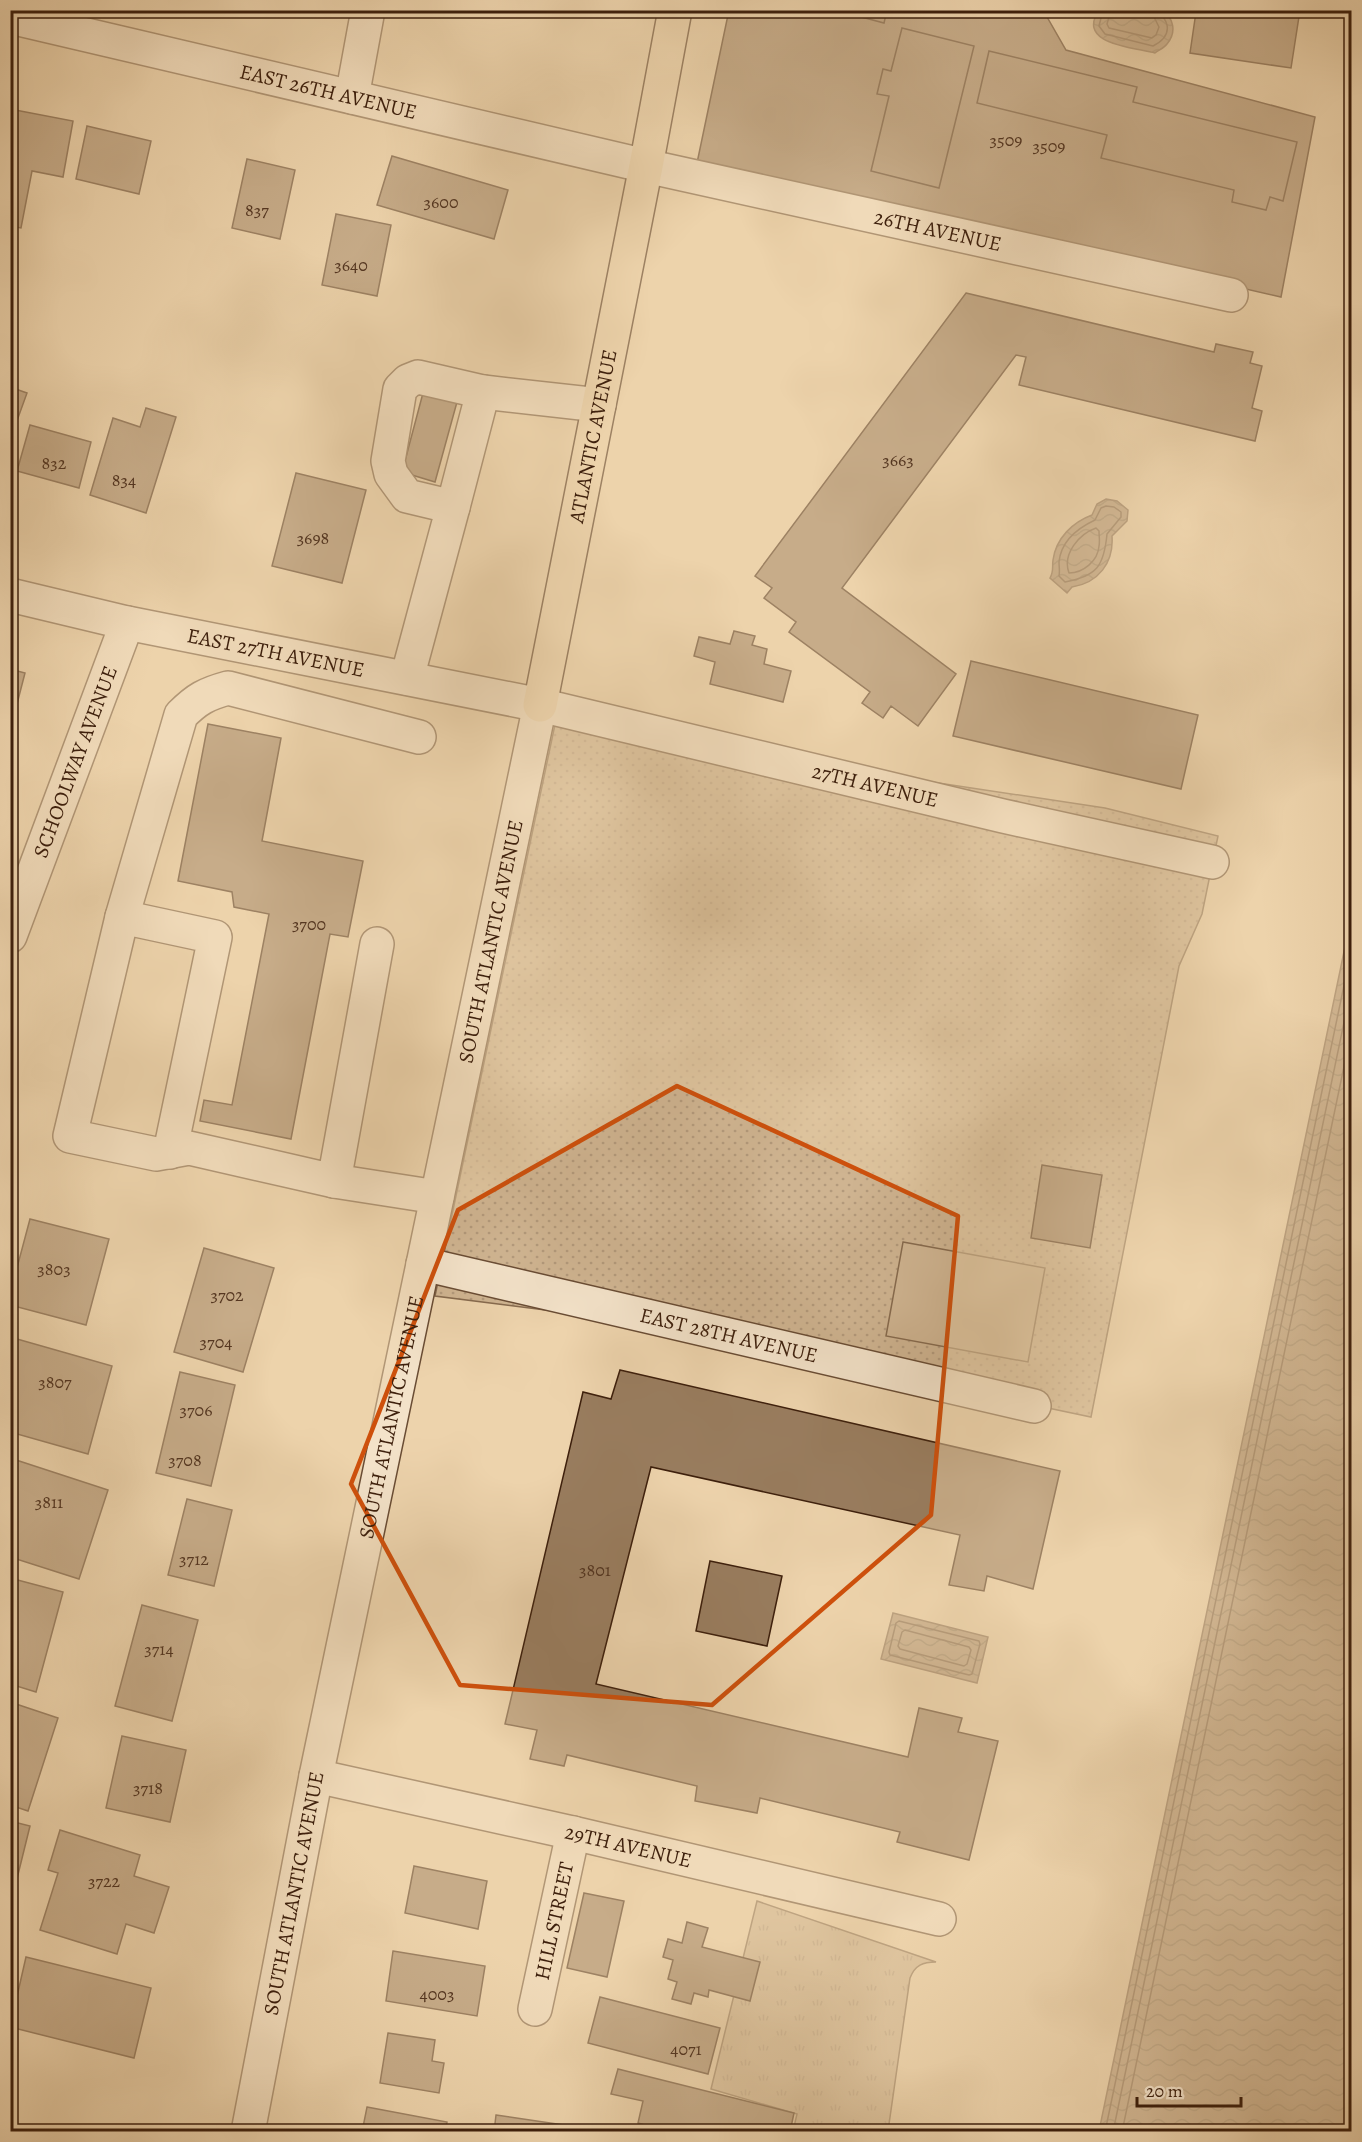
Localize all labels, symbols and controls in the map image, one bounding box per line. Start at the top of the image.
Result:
street label: EAST 26TH AVENUE [237,57,420,126]
house number: 3509 [989,128,1023,152]
house number: 3509 [1032,134,1066,158]
house number: 3600 [424,190,459,214]
house number: 837 [245,198,269,222]
street label: 26TH AVENUE [871,203,1004,258]
house number: 3640 [334,253,368,277]
street label: ATLANTIC AVENUE [562,347,624,526]
house number: 3663 [882,448,914,472]
house number: 832 [42,451,67,475]
house number: 834 [112,468,136,492]
house number: 3698 [297,526,329,550]
street label: EAST 27TH AVENUE [185,621,367,684]
street label: SCHOOLWAY AVENUE [26,662,124,862]
street label: 27TH AVENUE [809,757,941,814]
street label: SOUTH ATLANTIC AVENUE [451,817,530,1066]
house number: 3700 [292,912,326,936]
house number: 3803 [37,1257,71,1281]
house number: 3702 [210,1283,244,1307]
street label: SOUTH ATLANTIC AVENUE [352,1293,430,1541]
street label: EAST 28TH AVENUE [637,1301,820,1369]
house number: 3704 [200,1330,232,1354]
house number: 3807 [38,1370,72,1394]
house number: 3706 [180,1398,212,1422]
house number: 3708 [168,1448,202,1472]
house number: 3811 [35,1490,63,1514]
house number: 3712 [179,1547,209,1571]
house number: 3801 [579,1558,611,1582]
house number: 3714 [144,1637,174,1661]
street label: SOUTH ATLANTIC AVENUE [257,1769,331,2018]
house number: 3718 [133,1776,163,1800]
street label: 29TH AVENUE [562,1818,694,1874]
street label: HILL STREET [528,1859,580,1983]
house number: 3722 [88,1869,121,1893]
house number: 4003 [420,1982,454,2006]
house number: 4071 [670,2037,702,2061]
scale bar [1137,2070,1240,2108]
text: 20 m [1146,2079,1183,2103]

